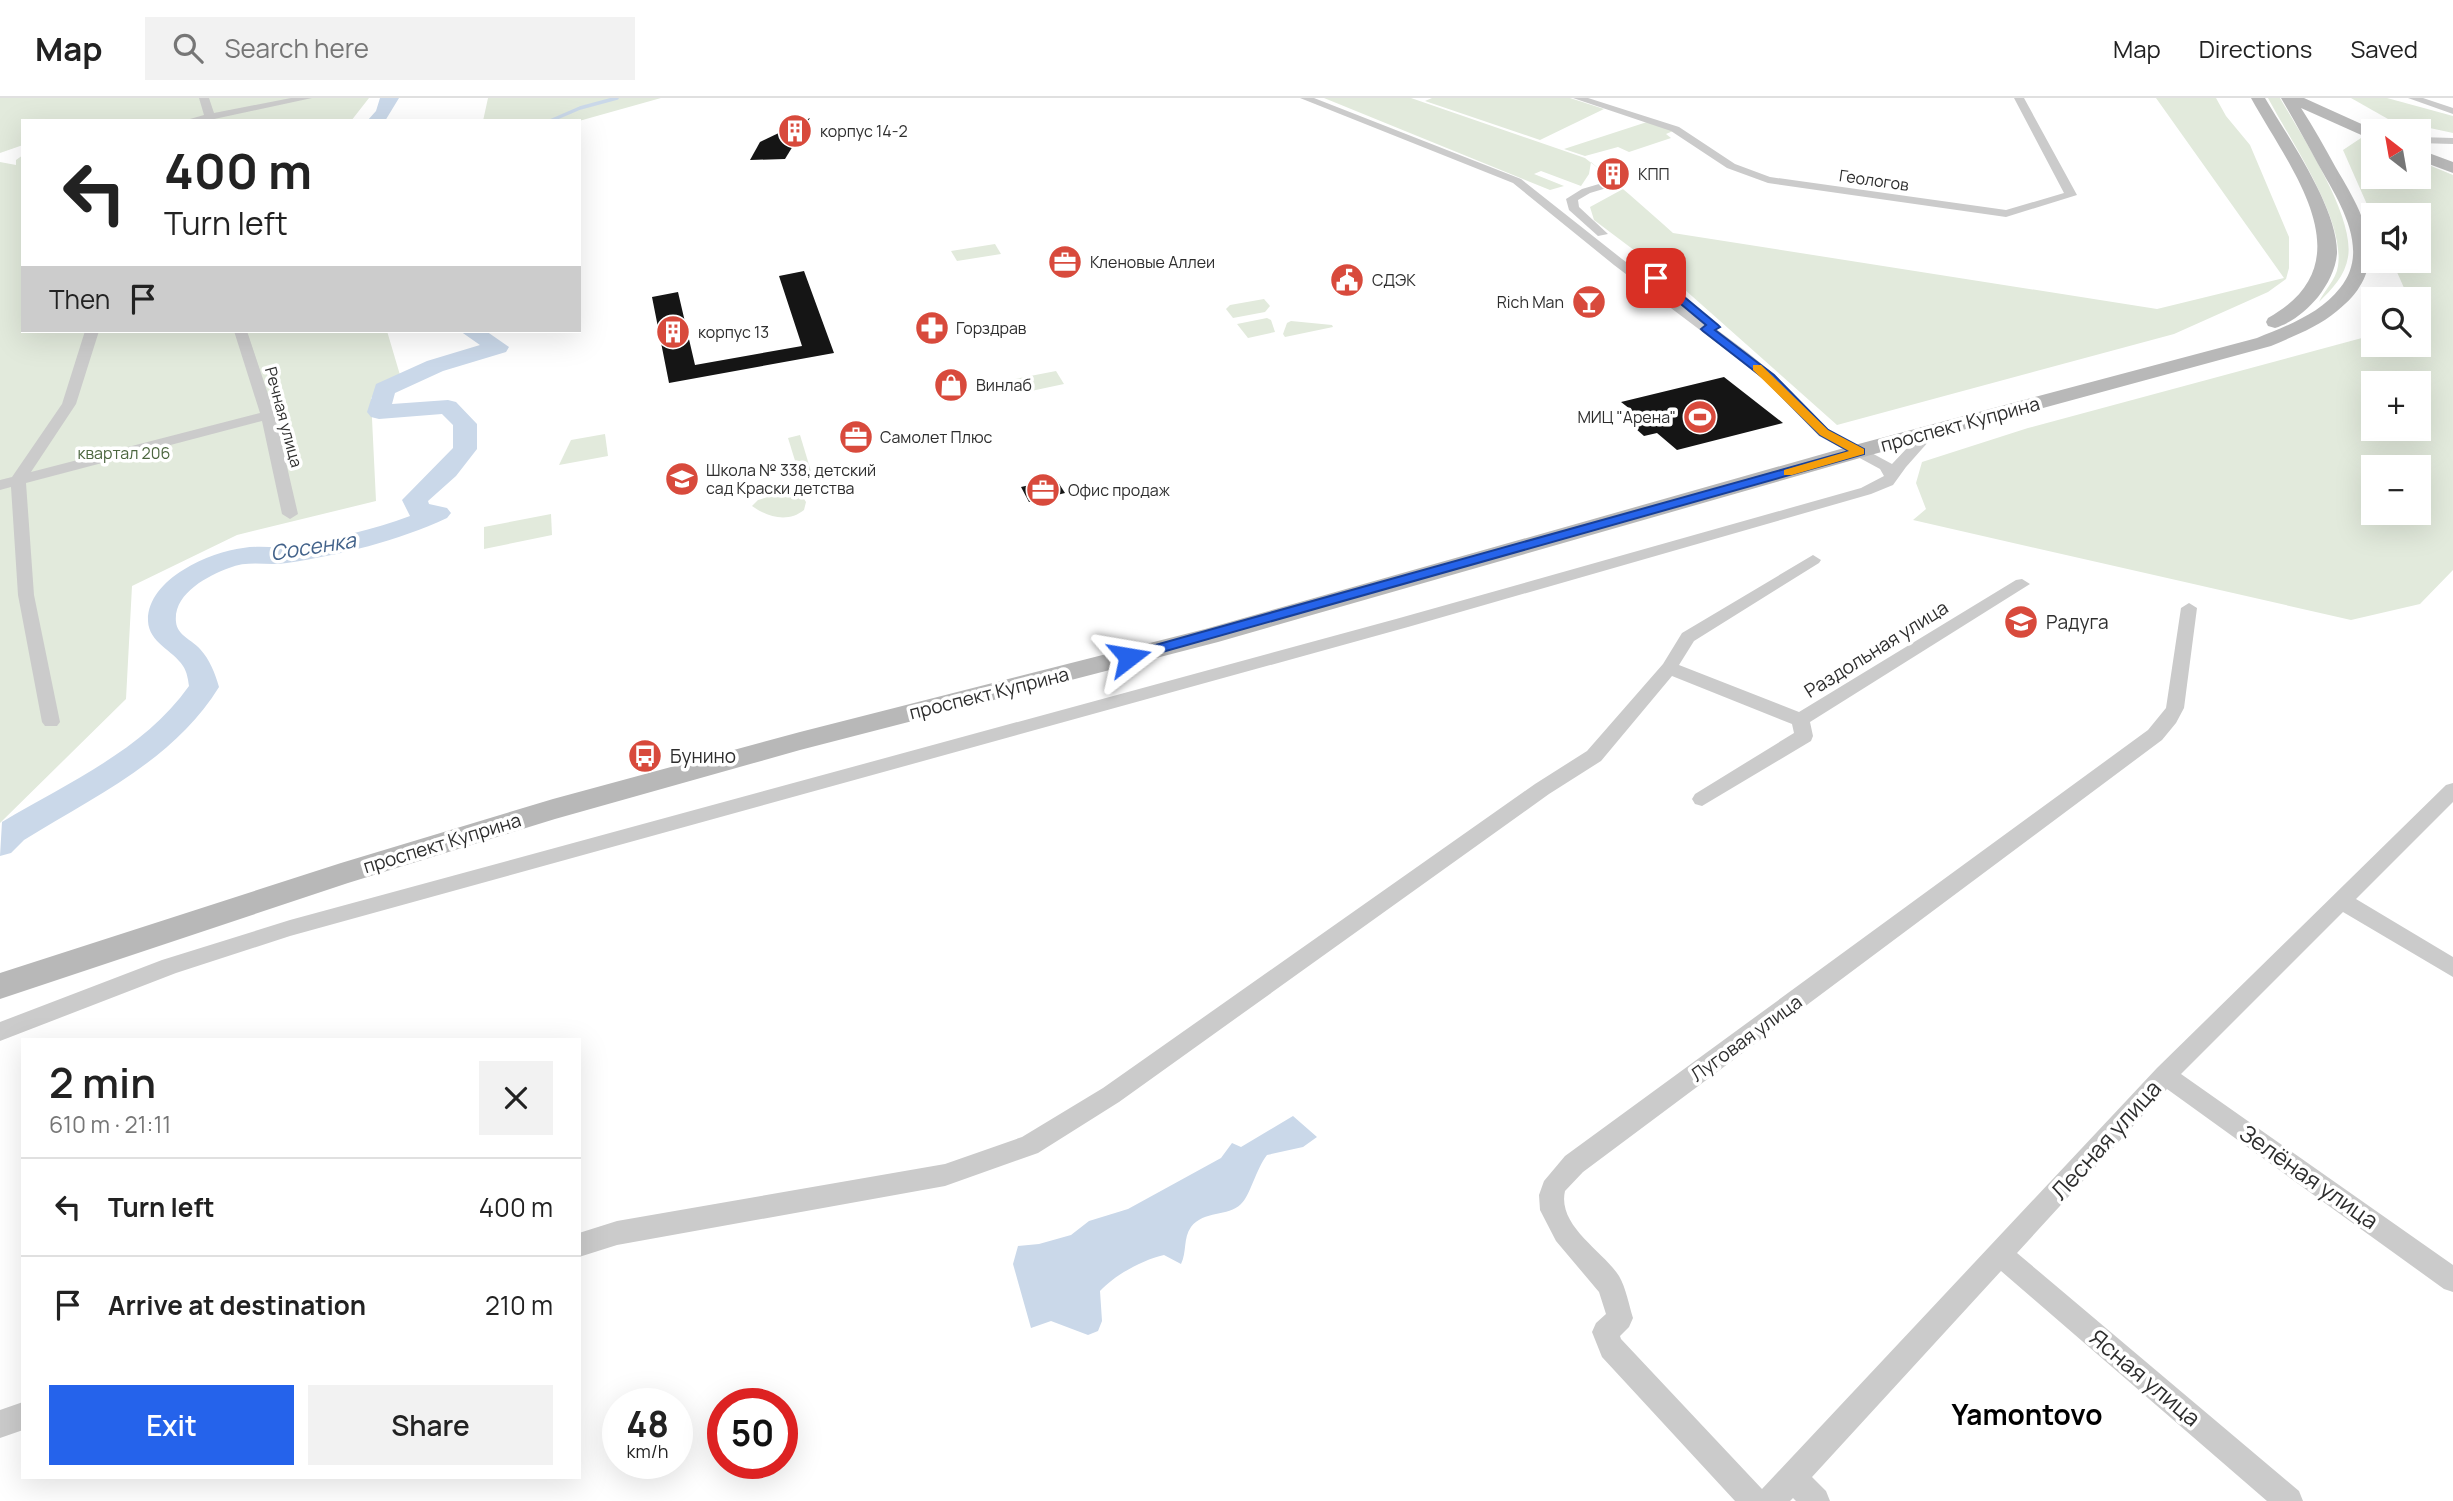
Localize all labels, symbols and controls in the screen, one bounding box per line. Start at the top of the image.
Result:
search box [145,17,635,80]
text: Map [35,26,103,71]
icon: search [169,29,207,67]
text: Search here [225,30,369,66]
text: Map [2113,32,2161,65]
text: Directions [2199,32,2312,65]
text: Saved [2350,32,2418,65]
building icon: корпус 14-2 [776,112,814,150]
north arrow [2361,119,2431,189]
map controls [2361,119,2431,525]
place label: корпус 14-2 [820,120,908,142]
text: 400 m [164,137,312,204]
icon: left [49,147,140,238]
building icon: КПП [1594,155,1632,193]
place label: КПП [1638,163,1670,185]
street label: Геологов [1838,164,1911,196]
text: Turn left [164,201,288,245]
button: sound [2361,203,2431,273]
office icon: Кленовые Аллеи [1046,243,1084,281]
pin [1626,248,1686,308]
place label: Кленовые Аллеи [1090,251,1215,273]
icon: arrive [1637,259,1675,297]
public building icon: СДЭК [1328,261,1366,299]
place label: СДЭК [1372,269,1416,291]
icon: arrive [124,280,162,318]
text: Then [49,281,110,317]
bar icon: Rich Man [1570,283,1608,321]
button: search [2361,287,2431,357]
place label: Rich Man [1497,291,1564,313]
pharmacy icon: Горздрав [913,309,951,347]
building icon: корпус 13 [654,313,692,351]
place label: Горздрав [956,317,1027,339]
place label: корпус 13 [698,321,769,343]
street label: Речная улица [260,364,308,470]
shop icon: Винлаб [932,366,970,404]
button: + [2361,371,2431,441]
place label: Винлаб [976,374,1032,396]
street label: проспект Куприна [1878,390,2042,458]
sports icon: МИЦ "Арена" [1681,398,1719,436]
place label: МИЦ "Арена" [1577,406,1676,428]
office icon: Самолет Плюс [837,418,875,456]
place label: Самолет Плюс [880,426,993,448]
park label: квартал 206 [78,442,170,464]
button: − [2361,455,2431,525]
place label: Школа № 338, детский сад Краски детства [706,459,876,499]
school or university icon: Школа № 338, детский сад Краски детства [663,460,701,498]
office icon: Офис продаж [1024,471,1062,509]
place label: Офис продаж [1068,479,1171,501]
water label: Сосенка [268,525,359,567]
street label: Раздольная улица [1799,594,1953,704]
school or university icon: Радуга [2002,603,2040,641]
place label: Радуга [2046,609,2108,635]
position arrow [1092,620,1166,694]
street label: проспект Куприна [906,661,1072,725]
bus stop icon: Бунино [626,737,664,775]
place label: Бунино [670,743,736,769]
street label: проспект Куприна [360,807,524,879]
street label: Луговая улица [1685,989,1807,1087]
text: 2 min [49,1053,156,1111]
button: close [479,1061,553,1135]
street label: Лесная улица [2043,1073,2168,1206]
text: 610 m · 21:11 [49,1108,171,1140]
street label: Зелёная улица [2234,1116,2385,1236]
icon: left [49,1188,87,1226]
text: Turn left [108,1189,215,1225]
text: 400 m [479,1189,553,1225]
icon: arrive [49,1286,87,1324]
text: Arrive at destination [108,1287,366,1323]
text: 210 m [485,1287,553,1323]
street label: Ясная улица [2083,1321,2208,1433]
button: Exit [49,1385,294,1465]
button: Share [308,1385,553,1465]
speed limit sign: 50 [707,1388,798,1479]
district label: Yamontovo [1951,1395,2103,1433]
text: 48 [626,1400,669,1448]
text: km/h [627,1439,668,1463]

